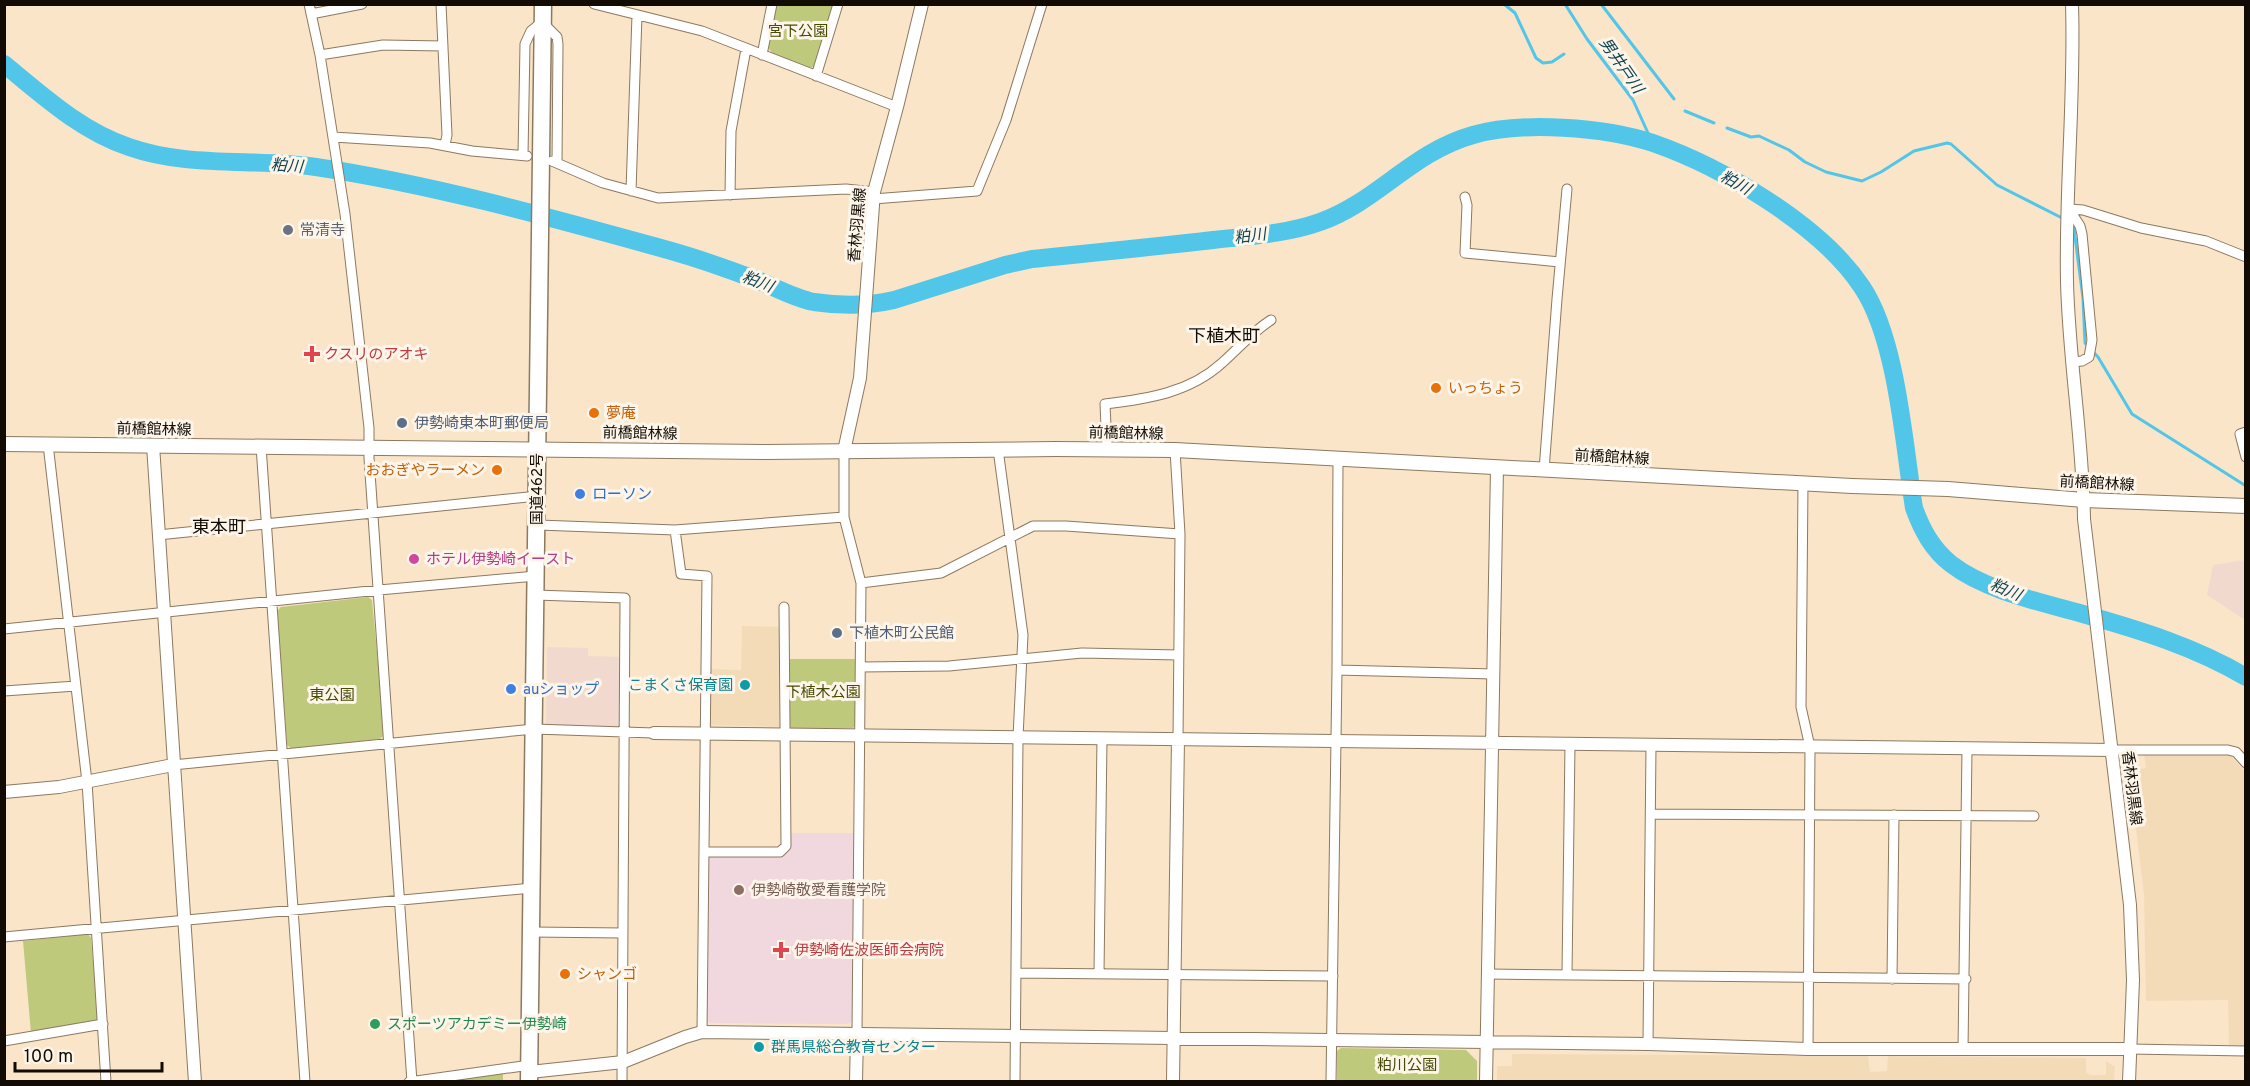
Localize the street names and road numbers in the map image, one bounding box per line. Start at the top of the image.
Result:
street label: 香林羽黒線 [846,187,871,263]
street label: 前橋館林線 [116,420,192,441]
street label: 前橋館林線 [602,424,678,445]
street label: 前橋館林線 [1088,424,1164,445]
street label: 前橋館林線 [1574,447,1650,470]
street label: 国道462号 [529,453,548,525]
street label: 前橋館林線 [2059,473,2135,496]
street label: 香林羽黒線 [2117,750,2145,827]

